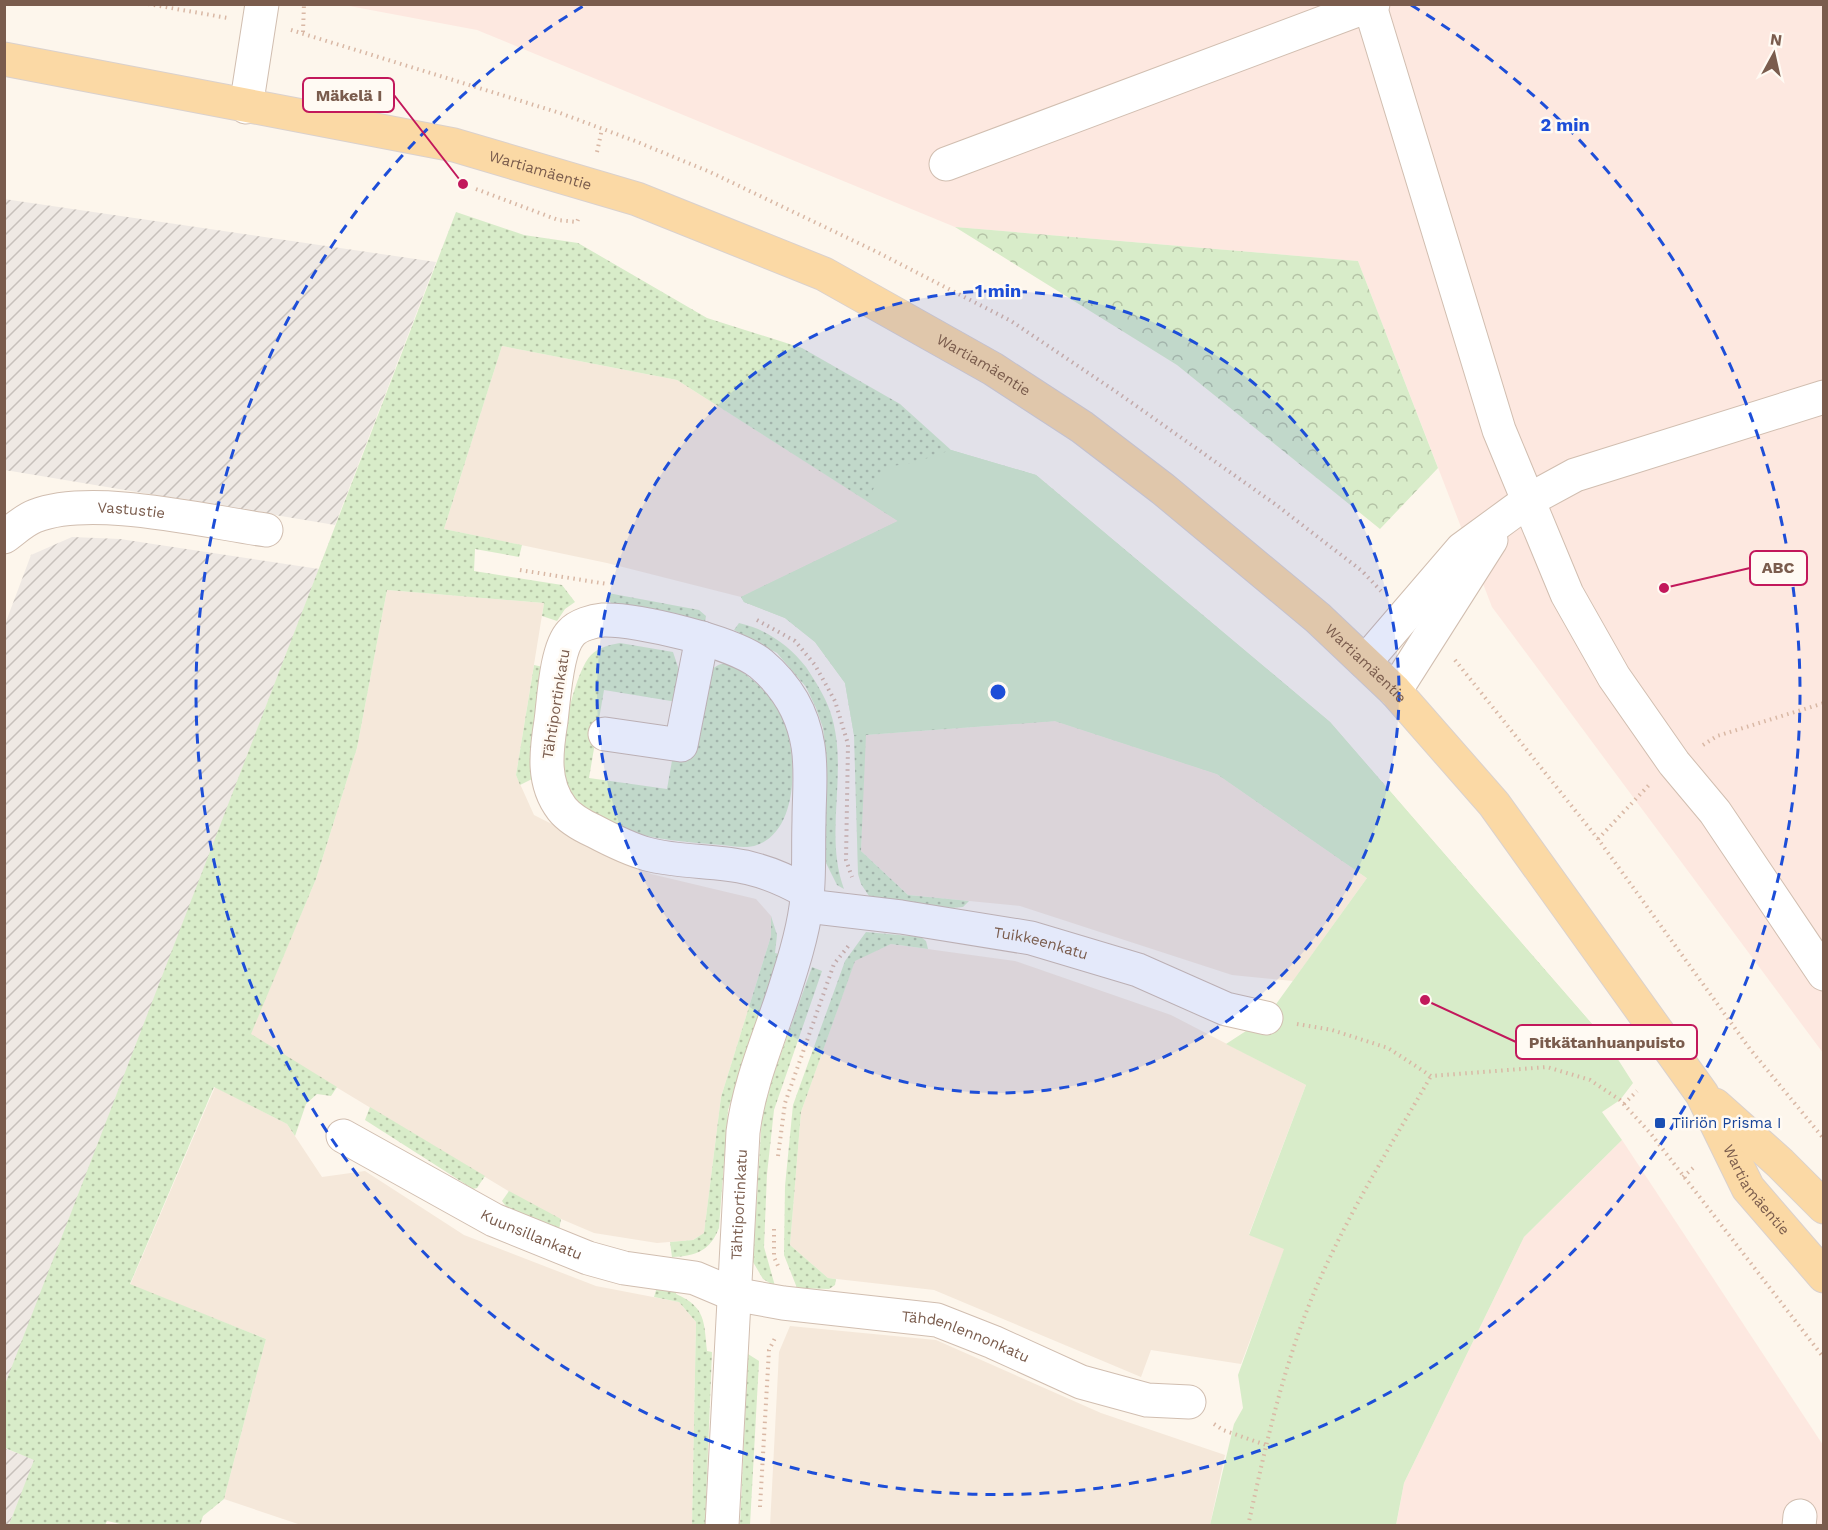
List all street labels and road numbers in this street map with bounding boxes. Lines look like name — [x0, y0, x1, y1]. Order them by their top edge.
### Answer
street label: Wartiamäentie — [487, 147, 594, 194]
street label: Wartiamäentie — [933, 330, 1034, 400]
street label: Vastustie — [97, 499, 166, 522]
street label: Wartiamäentie — [1321, 620, 1410, 707]
street label: Tähtiportinkatu — [538, 648, 574, 760]
street label: Tuikkeenkatu — [992, 923, 1090, 964]
street label: Wartiamäentie — [1719, 1142, 1793, 1239]
street label: Tähtiportinkatu — [727, 1148, 751, 1261]
street label: Kuunsillankatu — [477, 1205, 585, 1264]
street label: Tähdenlennonkatu — [901, 1307, 1032, 1366]

